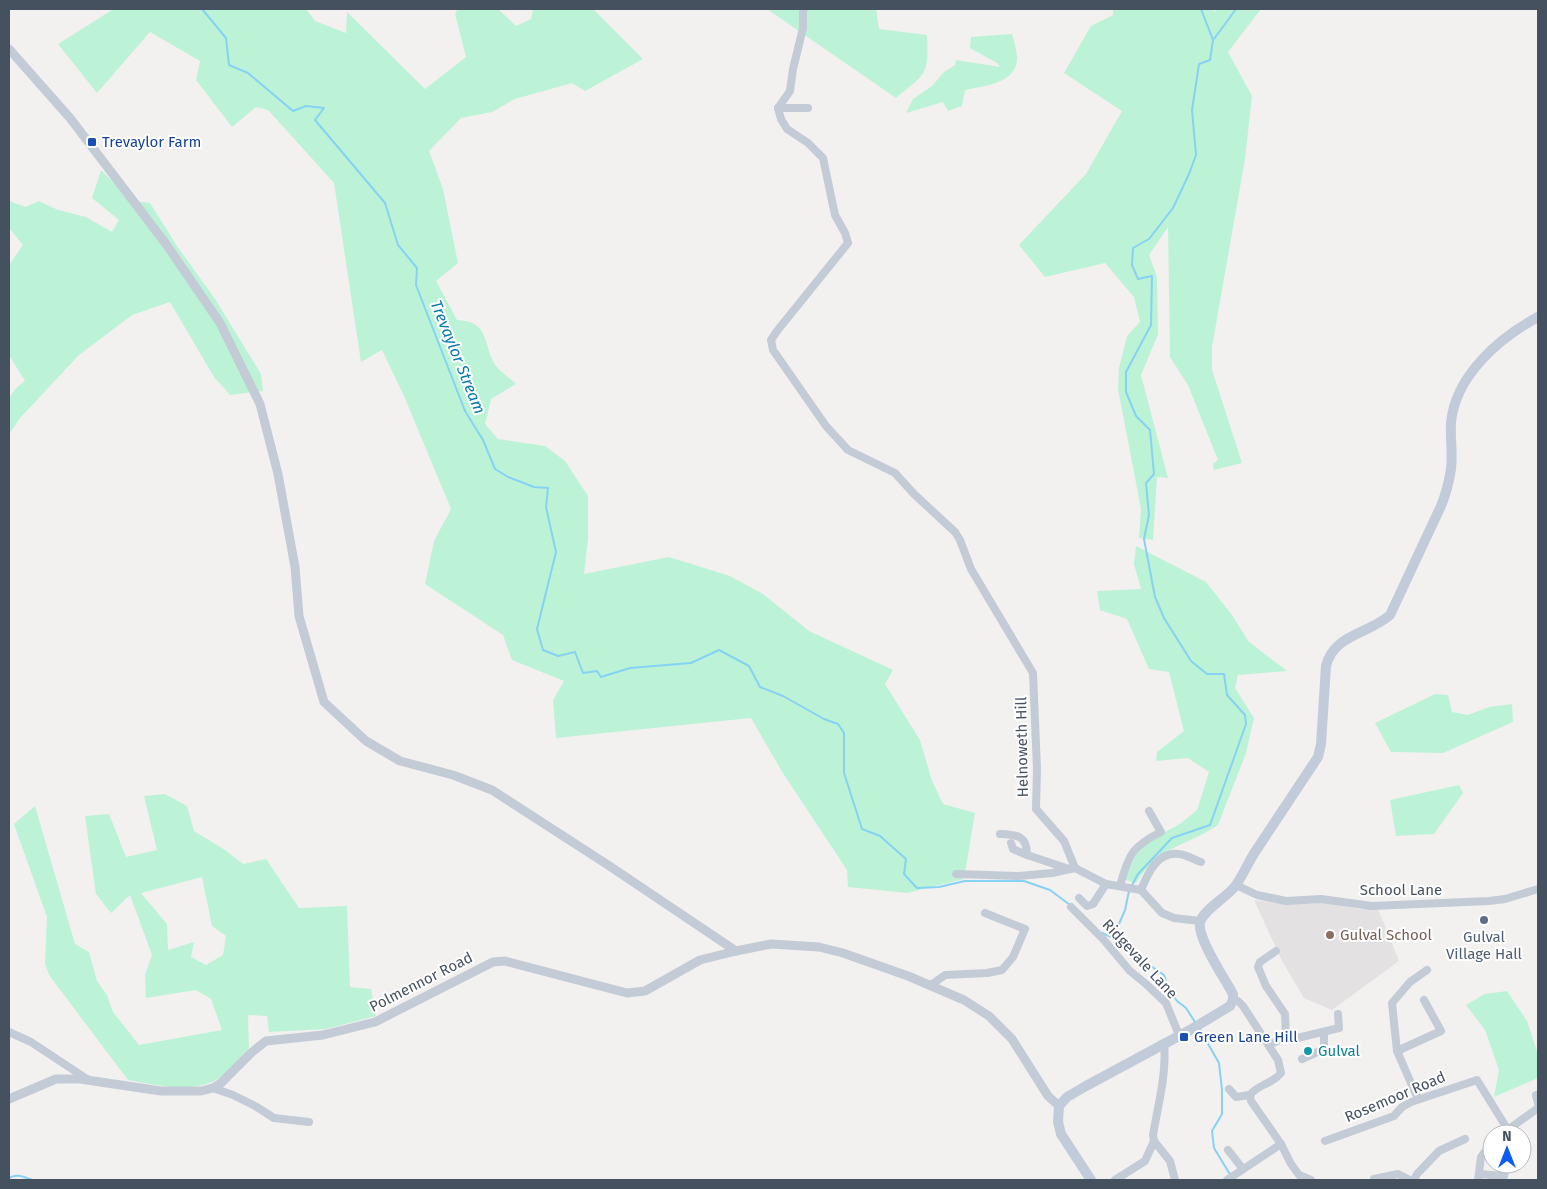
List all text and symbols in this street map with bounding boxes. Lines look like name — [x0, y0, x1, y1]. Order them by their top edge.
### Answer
place label: Trevaylor Farm — [102, 133, 201, 151]
marker: Trevaylor Farm — [86, 136, 98, 148]
water label: Trevaylor Stream — [427, 297, 489, 417]
street label: Helnoweth Hill — [1012, 696, 1032, 797]
street label: School Lane — [1360, 881, 1442, 899]
marker: Gulval Village Hall — [1478, 914, 1490, 926]
street label: Ridgevale Lane — [1099, 916, 1181, 1002]
place label: Gulval School — [1340, 926, 1433, 944]
place label: Gulval Village Hall — [1446, 928, 1523, 963]
marker: Gulval School — [1324, 929, 1336, 941]
street label: Polmennor Road — [367, 948, 475, 1016]
place label: Green Lane Hill — [1194, 1028, 1298, 1046]
marker: Green Lane Hill — [1178, 1031, 1190, 1043]
place label: Gulval — [1318, 1042, 1361, 1060]
marker: Gulval — [1302, 1045, 1314, 1057]
street label: Rosemoor Road — [1342, 1068, 1448, 1126]
north arrow — [1482, 1124, 1532, 1174]
text: N — [1502, 1128, 1512, 1145]

